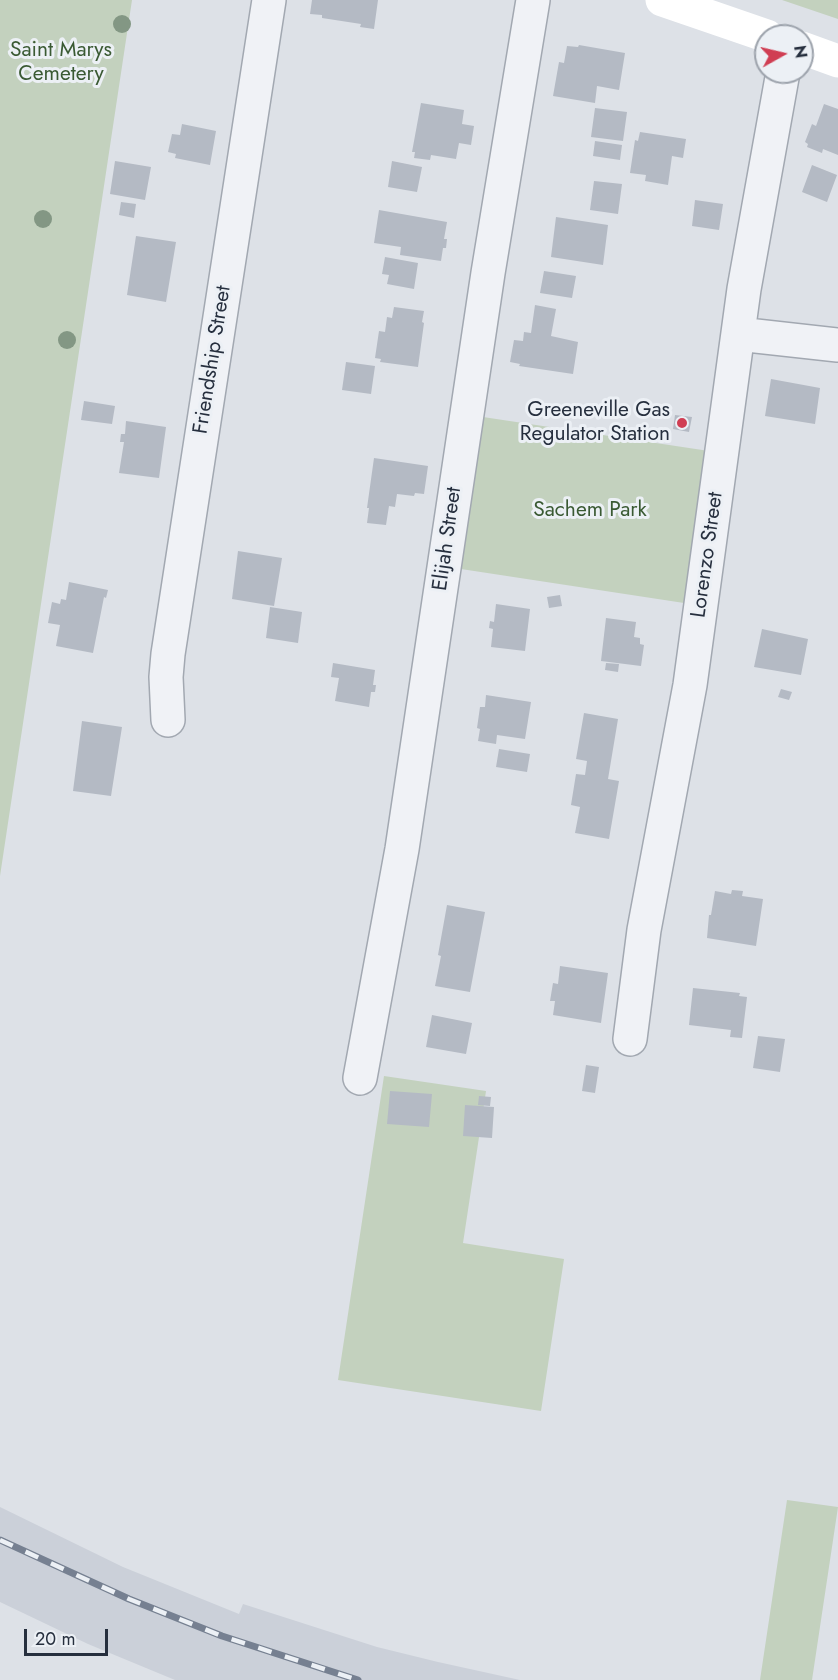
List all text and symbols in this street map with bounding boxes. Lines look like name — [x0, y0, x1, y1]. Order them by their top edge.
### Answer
north arrow — [754, 24, 814, 84]
park label: Saint Marys Cemetery — [10, 38, 112, 88]
text: N — [788, 44, 813, 60]
street label: Friendship Street — [189, 284, 237, 436]
place label: Greeneville Gas Regulator Station — [520, 398, 670, 448]
marker: Greeneville Gas Regulator Station — [675, 416, 689, 430]
street label: Elijah Street — [428, 485, 468, 593]
street label: Lorenzo Street — [687, 490, 729, 620]
park label: Sachem Park — [533, 498, 647, 524]
scale bar — [27, 1617, 111, 1655]
text: 20 m — [35, 1626, 75, 1652]

